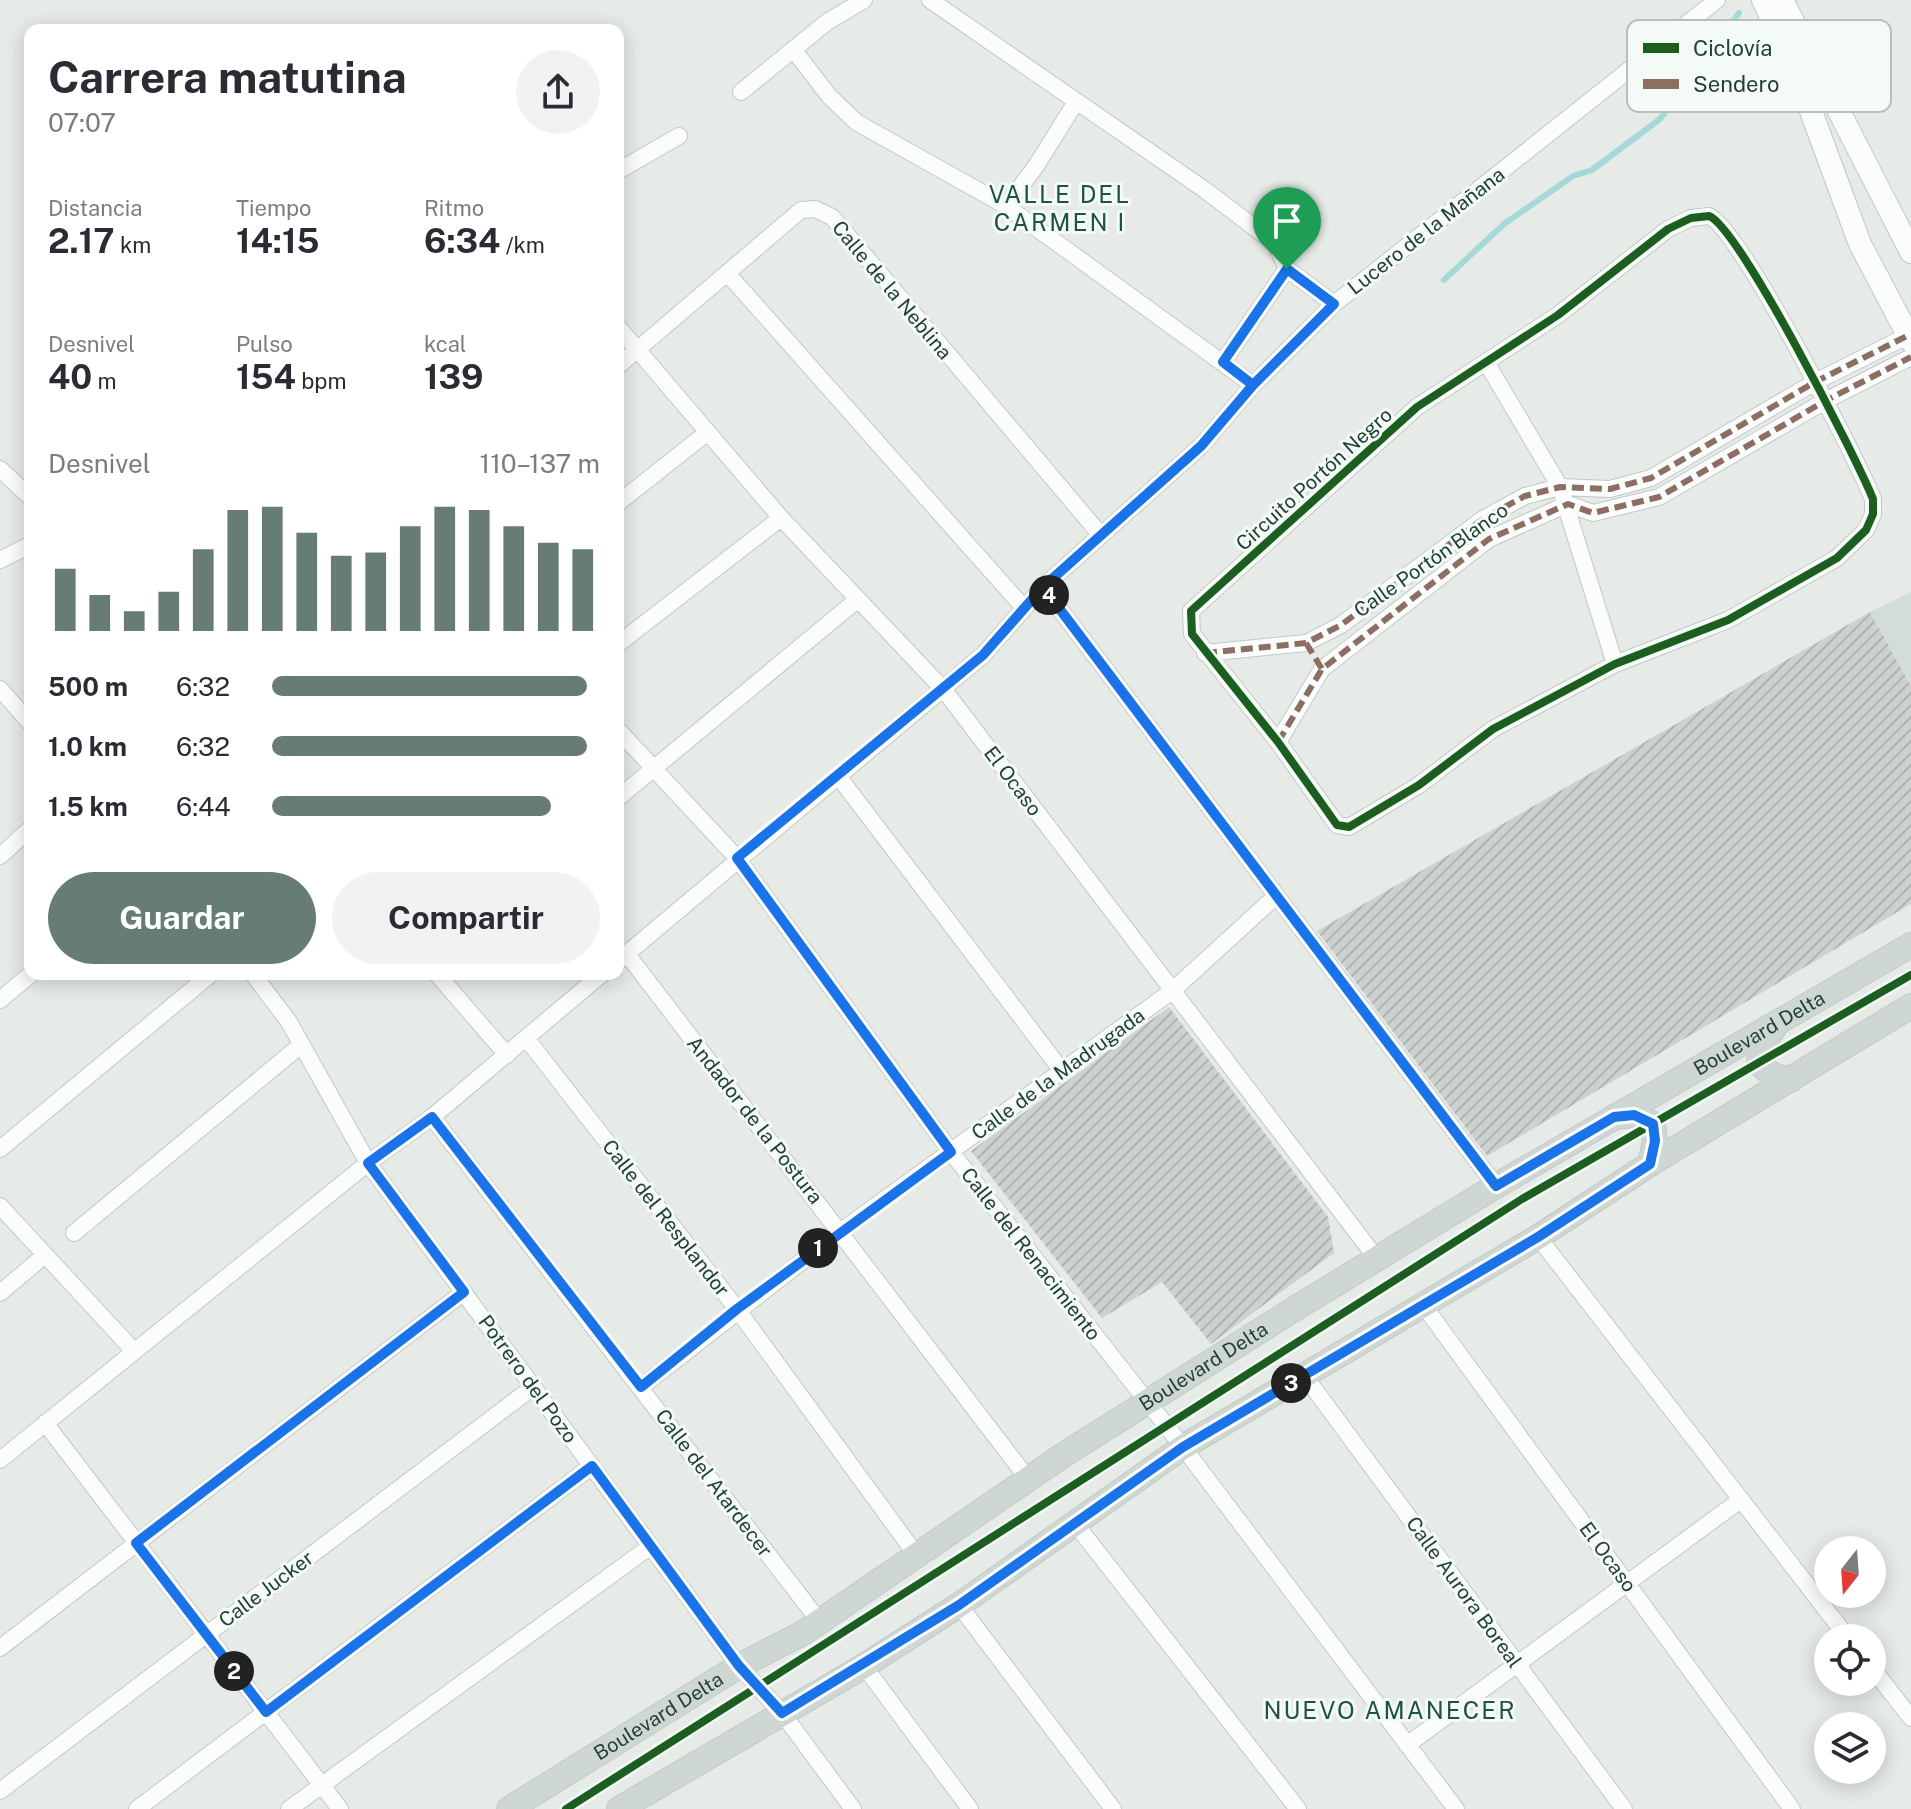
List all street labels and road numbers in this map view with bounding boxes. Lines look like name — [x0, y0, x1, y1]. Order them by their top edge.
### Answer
street label: Lucero de la Mañana — [1343, 162, 1509, 300]
street label: Calle de la Neblina — [827, 216, 957, 364]
street label: Circuito Portón Negro — [1231, 403, 1397, 555]
street label: Calle Portón Blanco — [1349, 498, 1513, 622]
street label: El Ocaso — [979, 742, 1047, 820]
street label: Boulevard Delta — [1689, 986, 1829, 1081]
street label: Calle de la Madrugada — [967, 1003, 1149, 1145]
street label: Andador de la Postura — [682, 1031, 828, 1209]
street label: Calle del Resplandor — [597, 1135, 735, 1301]
street label: Calle del Renacimiento — [956, 1163, 1106, 1345]
street label: Potrero del Pozo — [474, 1310, 582, 1448]
street label: Boulevard Delta — [1135, 1317, 1272, 1416]
street label: Calle del Atardecer — [651, 1404, 777, 1562]
street label: Calle Aurora Boreal — [1401, 1512, 1527, 1672]
street label: El Ocaso — [1575, 1517, 1641, 1597]
street label: Calle Jucker — [214, 1546, 318, 1632]
street label: Boulevard Delta — [589, 1667, 728, 1765]

